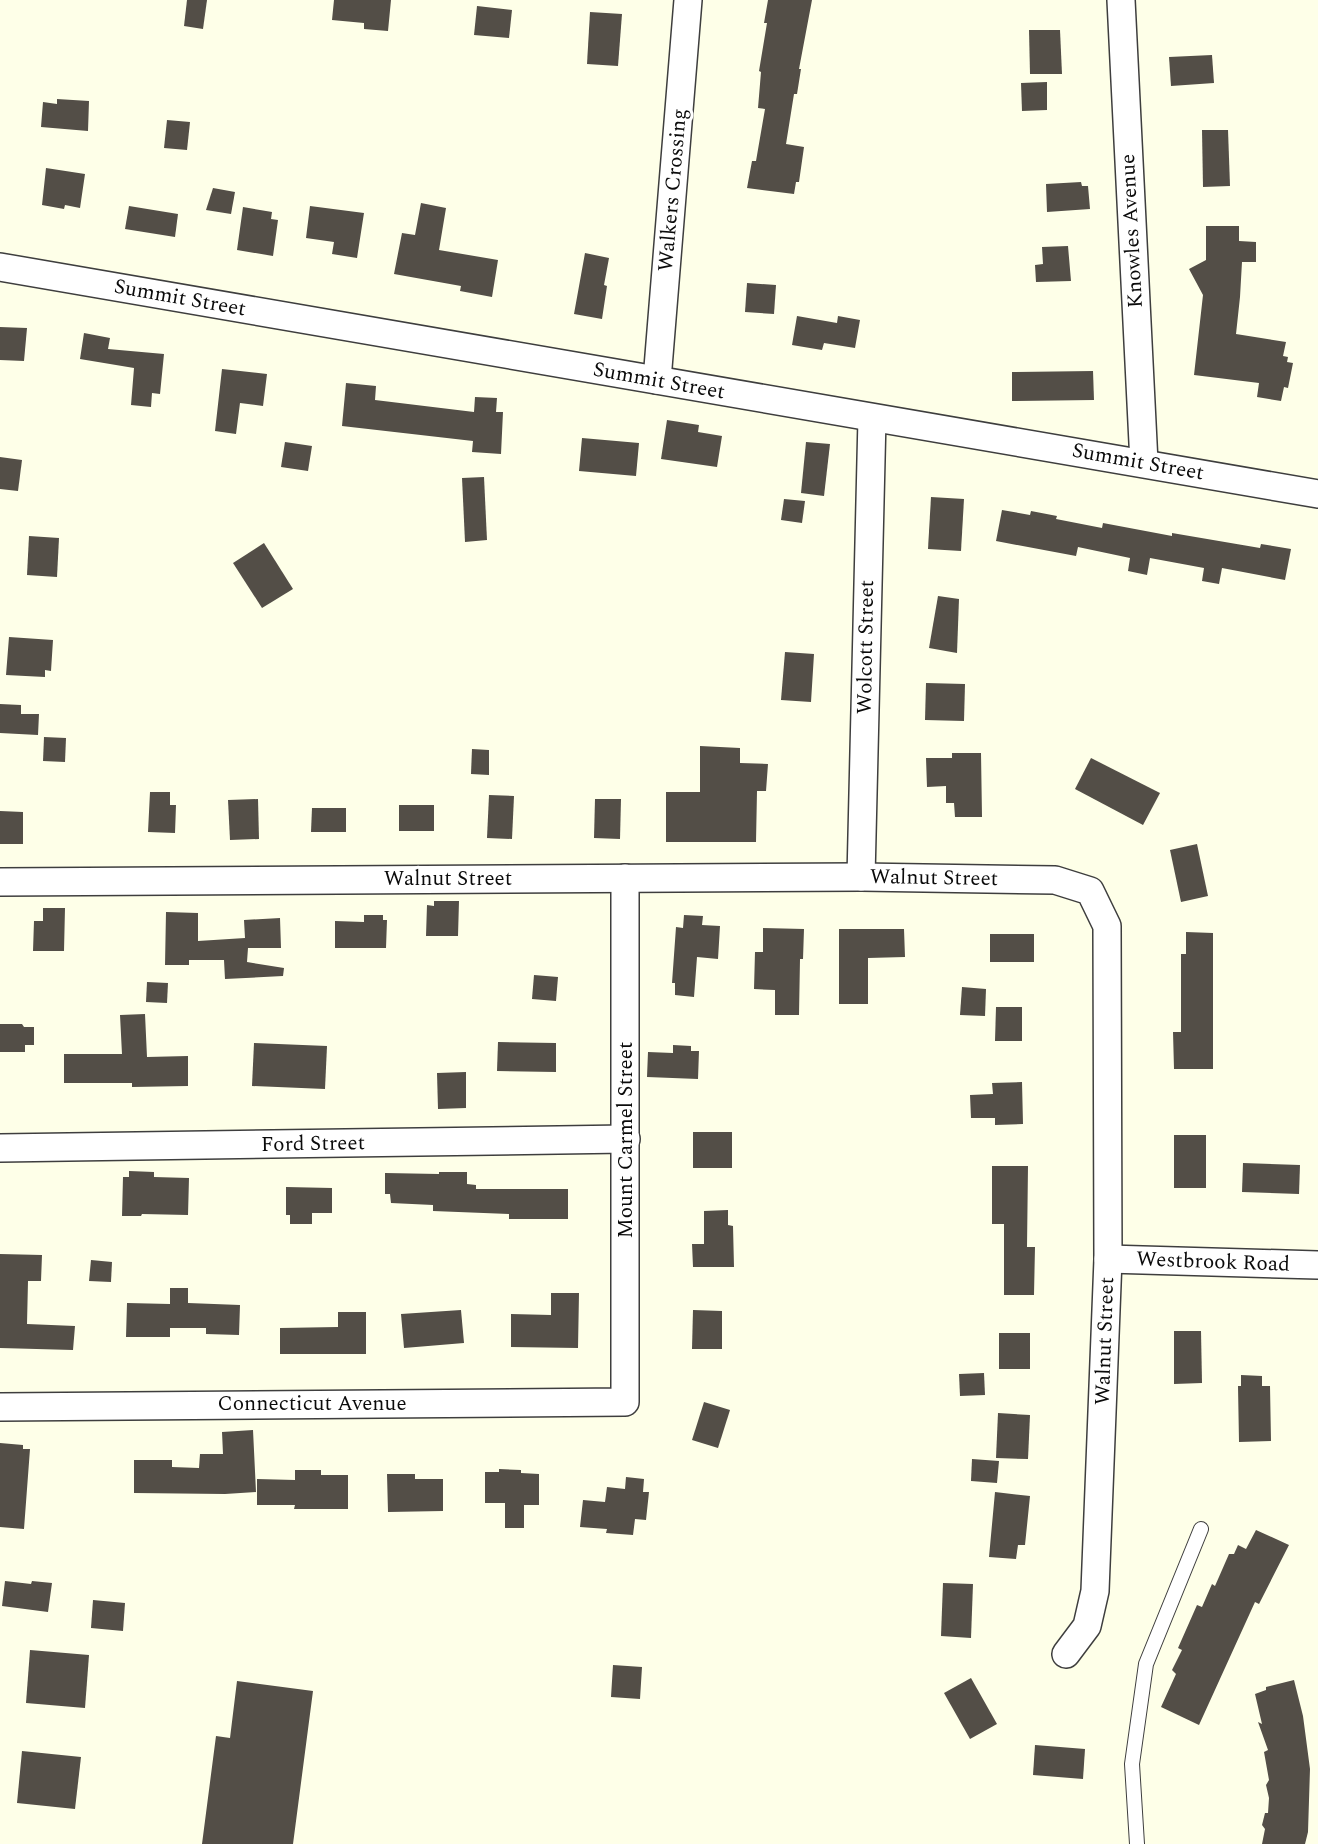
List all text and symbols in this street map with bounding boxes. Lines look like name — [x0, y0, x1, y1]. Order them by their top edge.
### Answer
street label: Walkers Crossing — [650, 107, 696, 273]
street label: Knowles Avenue — [1112, 153, 1152, 309]
street label: Summit Street — [112, 271, 248, 325]
street label: Summit Street — [591, 354, 727, 408]
street label: Summit Street — [1070, 435, 1206, 489]
street label: Wolcott Street — [849, 580, 883, 714]
street label: Walnut Street — [870, 861, 998, 895]
street label: Walnut Street — [384, 863, 512, 895]
street label: Mount Carmel Street — [610, 1042, 642, 1238]
street label: Ford Street — [261, 1127, 365, 1161]
street label: Westbrook Road — [1136, 1243, 1290, 1281]
street label: Walnut Street — [1087, 1276, 1123, 1406]
street label: Connecticut Avenue — [217, 1388, 407, 1420]

